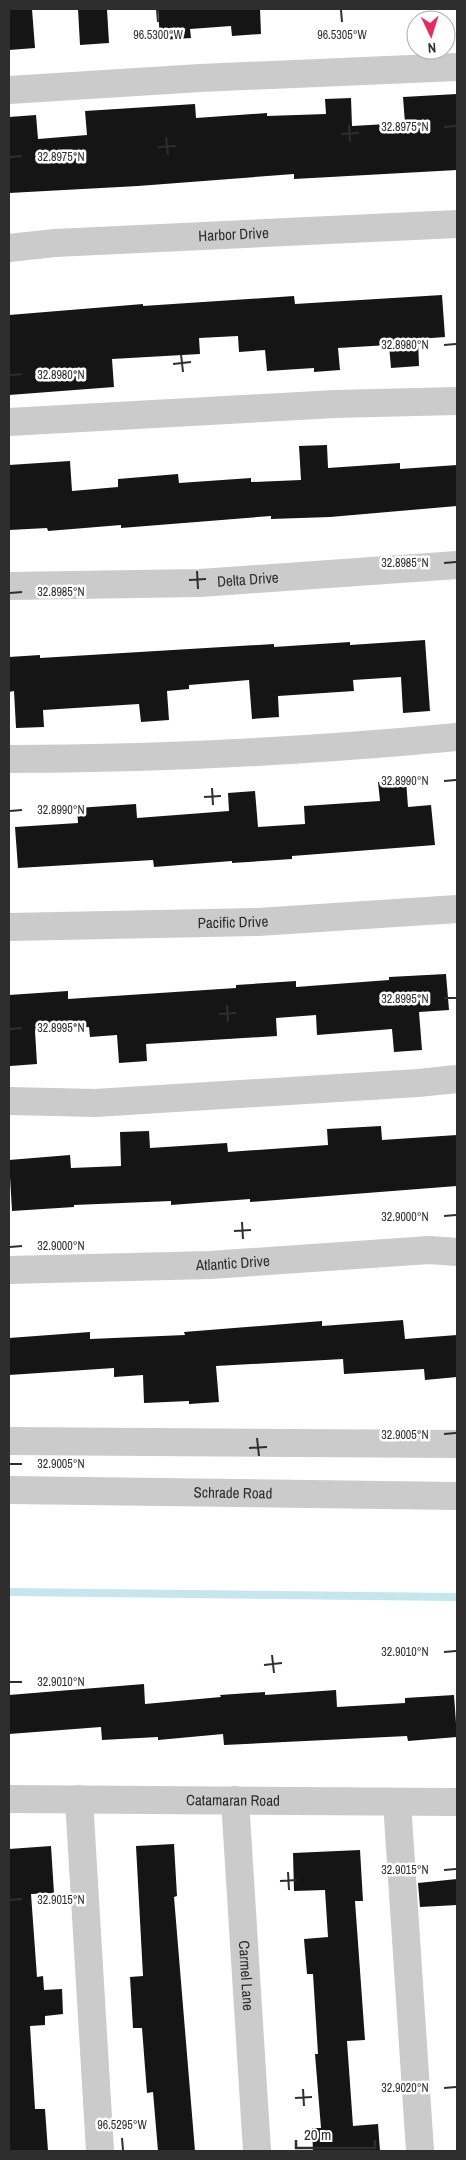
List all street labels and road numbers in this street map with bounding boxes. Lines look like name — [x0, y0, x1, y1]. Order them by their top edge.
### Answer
street label: Harbor Drive — [198, 222, 269, 246]
street label: Delta Drive — [216, 567, 279, 592]
street label: Pacific Drive — [197, 910, 269, 933]
street label: Atlantic Drive — [195, 1250, 271, 1275]
street label: Schrade Road — [193, 1481, 272, 1504]
street label: Catamaran Road — [186, 1789, 280, 1811]
street label: Carmel Lane — [234, 1940, 259, 2012]

